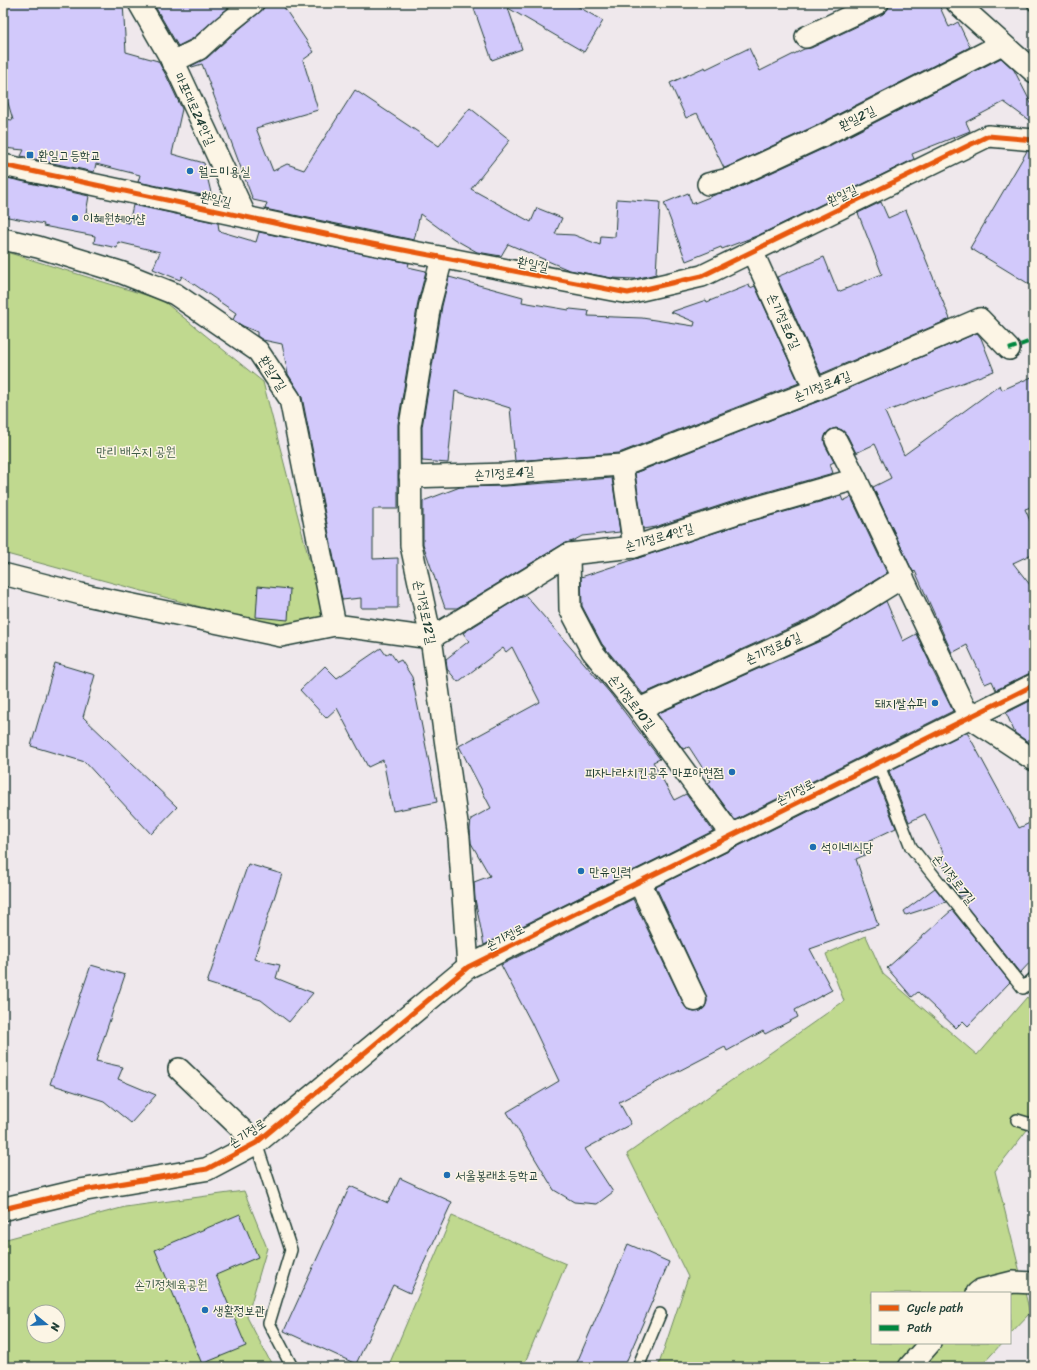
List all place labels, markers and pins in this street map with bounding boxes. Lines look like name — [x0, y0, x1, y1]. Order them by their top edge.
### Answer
place label: 환일고등학교 — [38, 144, 101, 167]
marker: 환일고등학교 — [25, 150, 35, 160]
place label: 월드미용실 — [198, 160, 251, 183]
marker: 월드미용실 — [185, 166, 195, 176]
place label: 이혜원헤어샵 — [83, 207, 146, 230]
marker: 이혜원헤어샵 — [70, 213, 80, 223]
place label: 돼지쌀슈퍼 — [875, 692, 927, 715]
marker: 돼지쌀슈퍼 — [930, 698, 940, 708]
place label: 피자나라치킨공주 마포아현점 — [585, 761, 724, 784]
marker: 피자나라치킨공주 마포아현점 — [727, 767, 737, 777]
place label: 석이네식당 — [821, 836, 874, 859]
marker: 석이네식당 — [808, 842, 818, 852]
place label: 만유인력 — [589, 860, 631, 883]
marker: 만유인력 — [576, 866, 586, 876]
place label: 서울봉래초등학교 — [455, 1164, 539, 1187]
marker: 서울봉래초등학교 — [442, 1170, 452, 1180]
place label: 생활정보관 — [213, 1299, 265, 1322]
marker: 생활정보관 — [200, 1305, 210, 1315]

